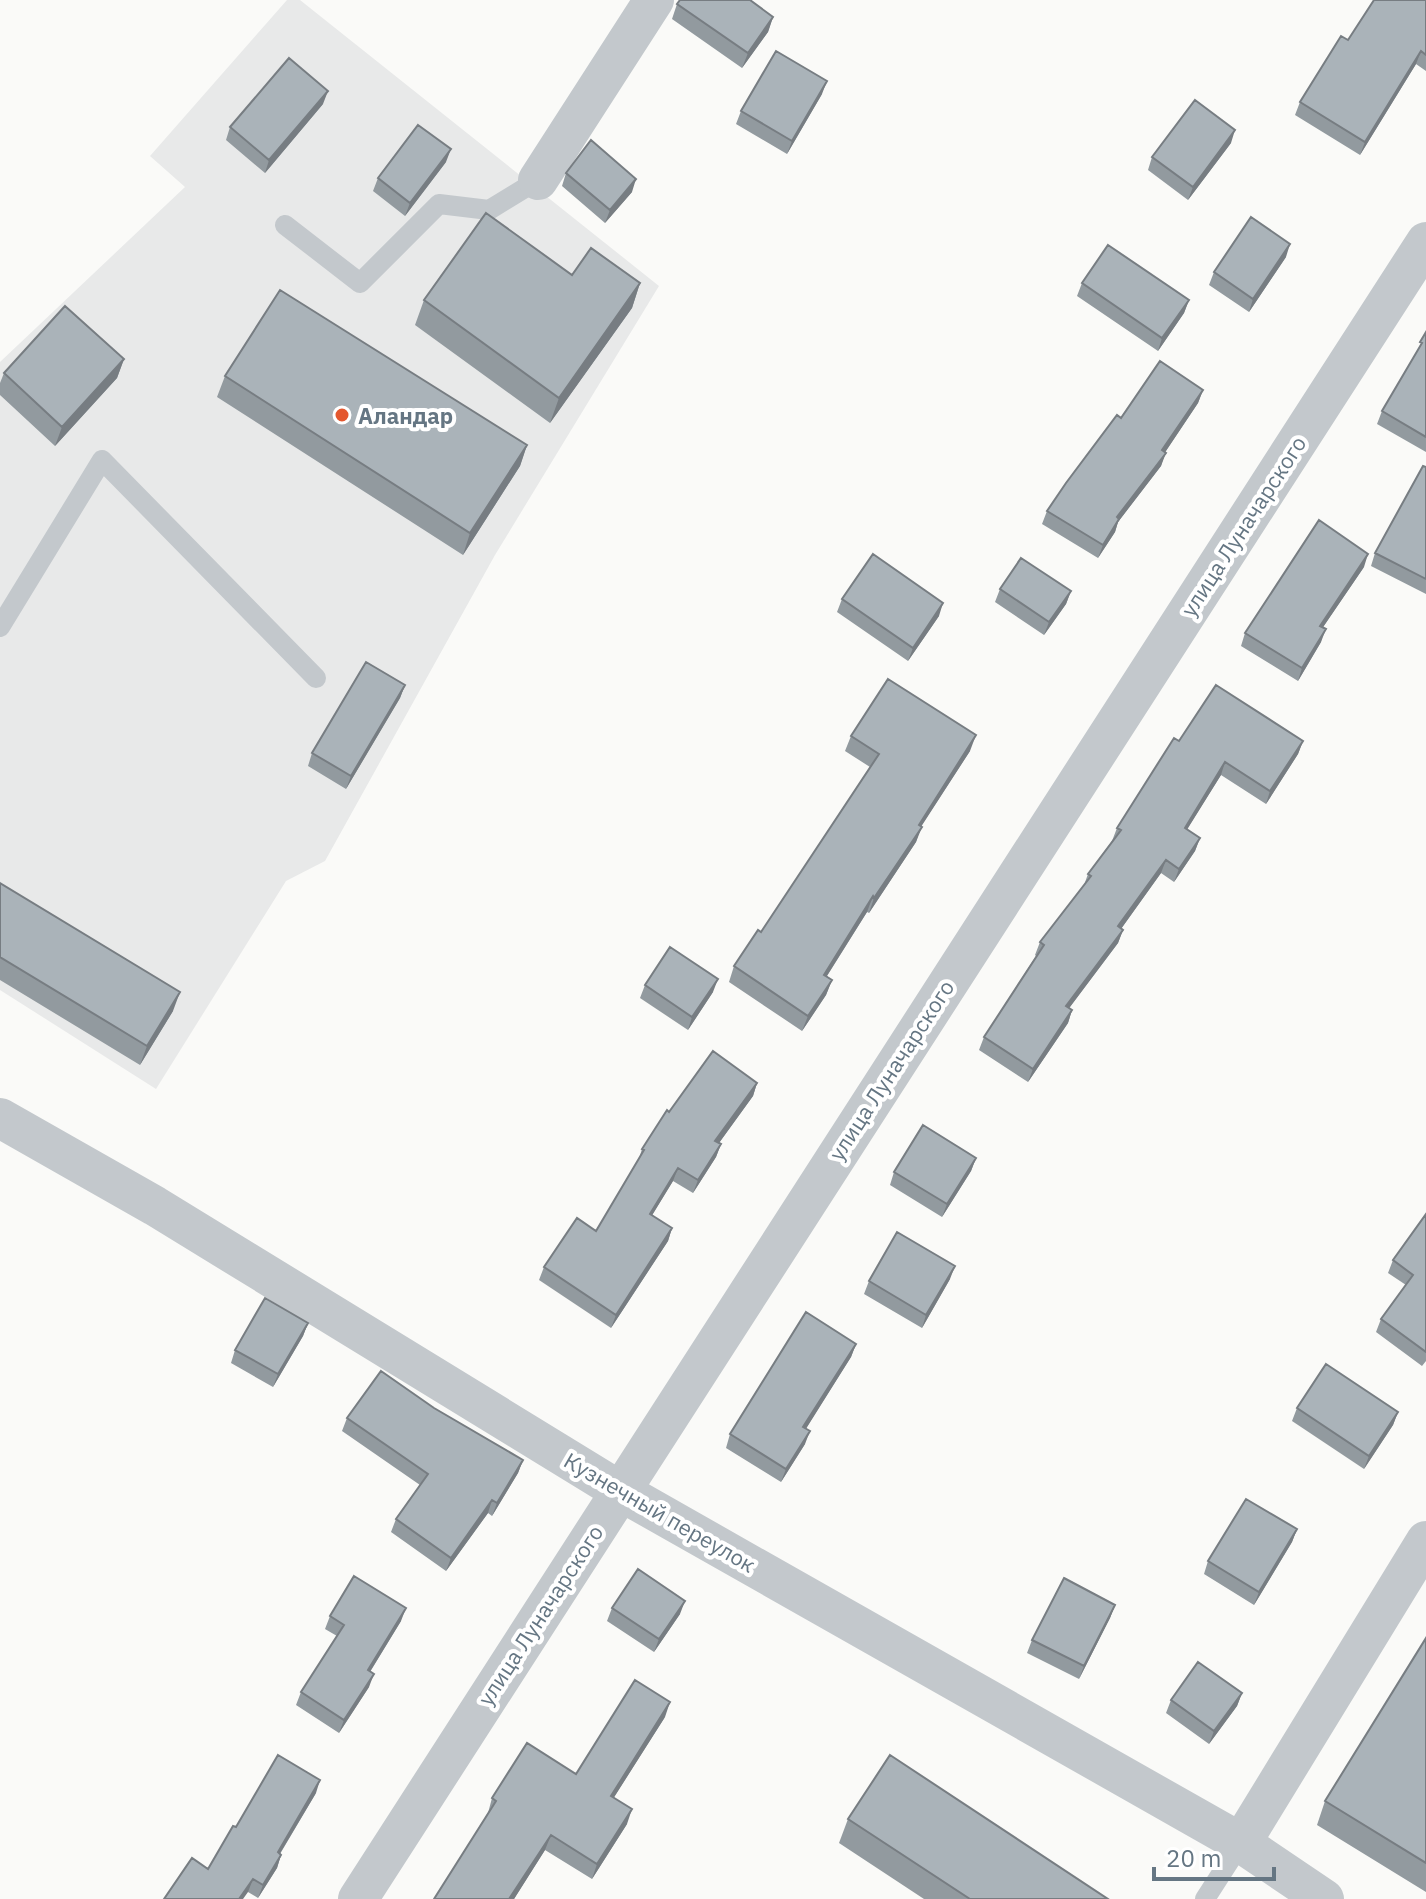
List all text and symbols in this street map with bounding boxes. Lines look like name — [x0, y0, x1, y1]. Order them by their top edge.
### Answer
place label: Аландар — [358, 401, 453, 430]
marker: Аландар — [333, 406, 351, 424]
street label: улица Луначарского — [1174, 430, 1312, 622]
street label: улица Луначарского — [822, 974, 960, 1166]
street label: Кузнечный переулок — [559, 1445, 761, 1579]
street label: улица Луначарского — [471, 1519, 609, 1711]
scale bar — [1154, 1831, 1274, 1881]
text: 20 m — [1166, 1842, 1221, 1874]

